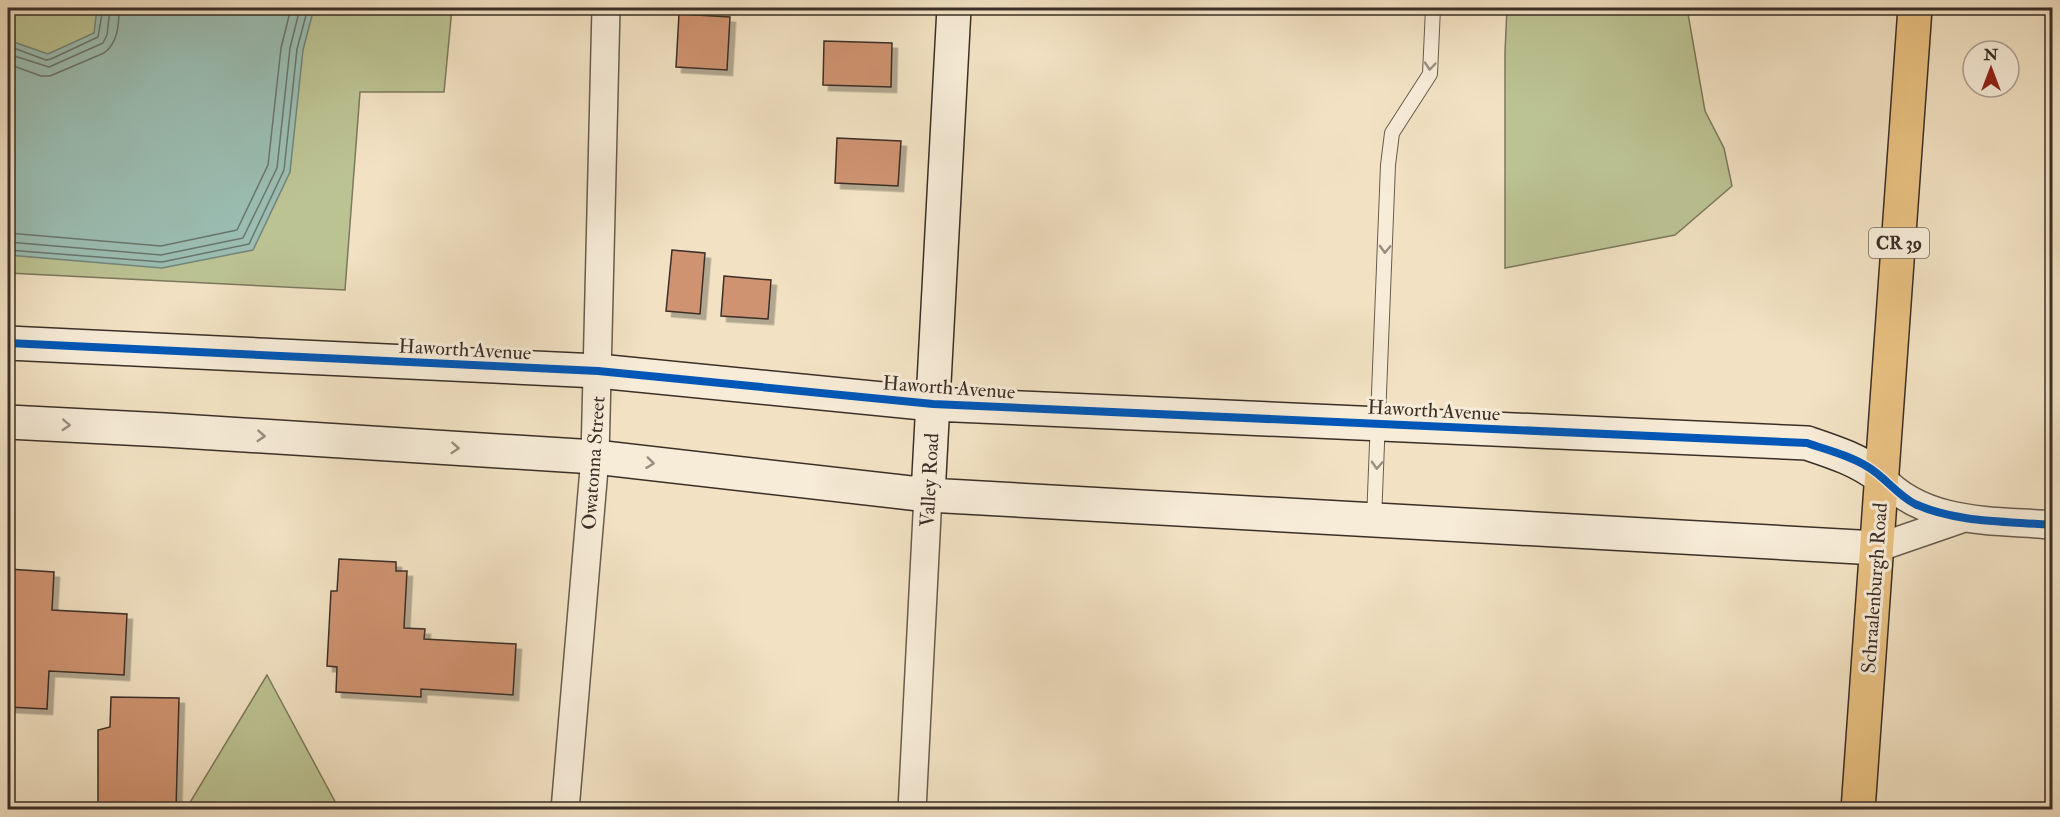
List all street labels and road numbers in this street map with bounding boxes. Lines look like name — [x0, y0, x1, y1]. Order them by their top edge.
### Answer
road number: CR 39 — [1869, 228, 1929, 258]
street label: Haworth Avenue — [398, 334, 532, 365]
street label: Haworth Avenue — [882, 370, 1016, 405]
street label: Owatonna Street — [576, 395, 611, 531]
street label: Haworth Avenue — [1367, 395, 1501, 426]
street label: Valley Road — [915, 432, 944, 528]
street label: Schraalenburgh Road — [1856, 502, 1893, 674]

